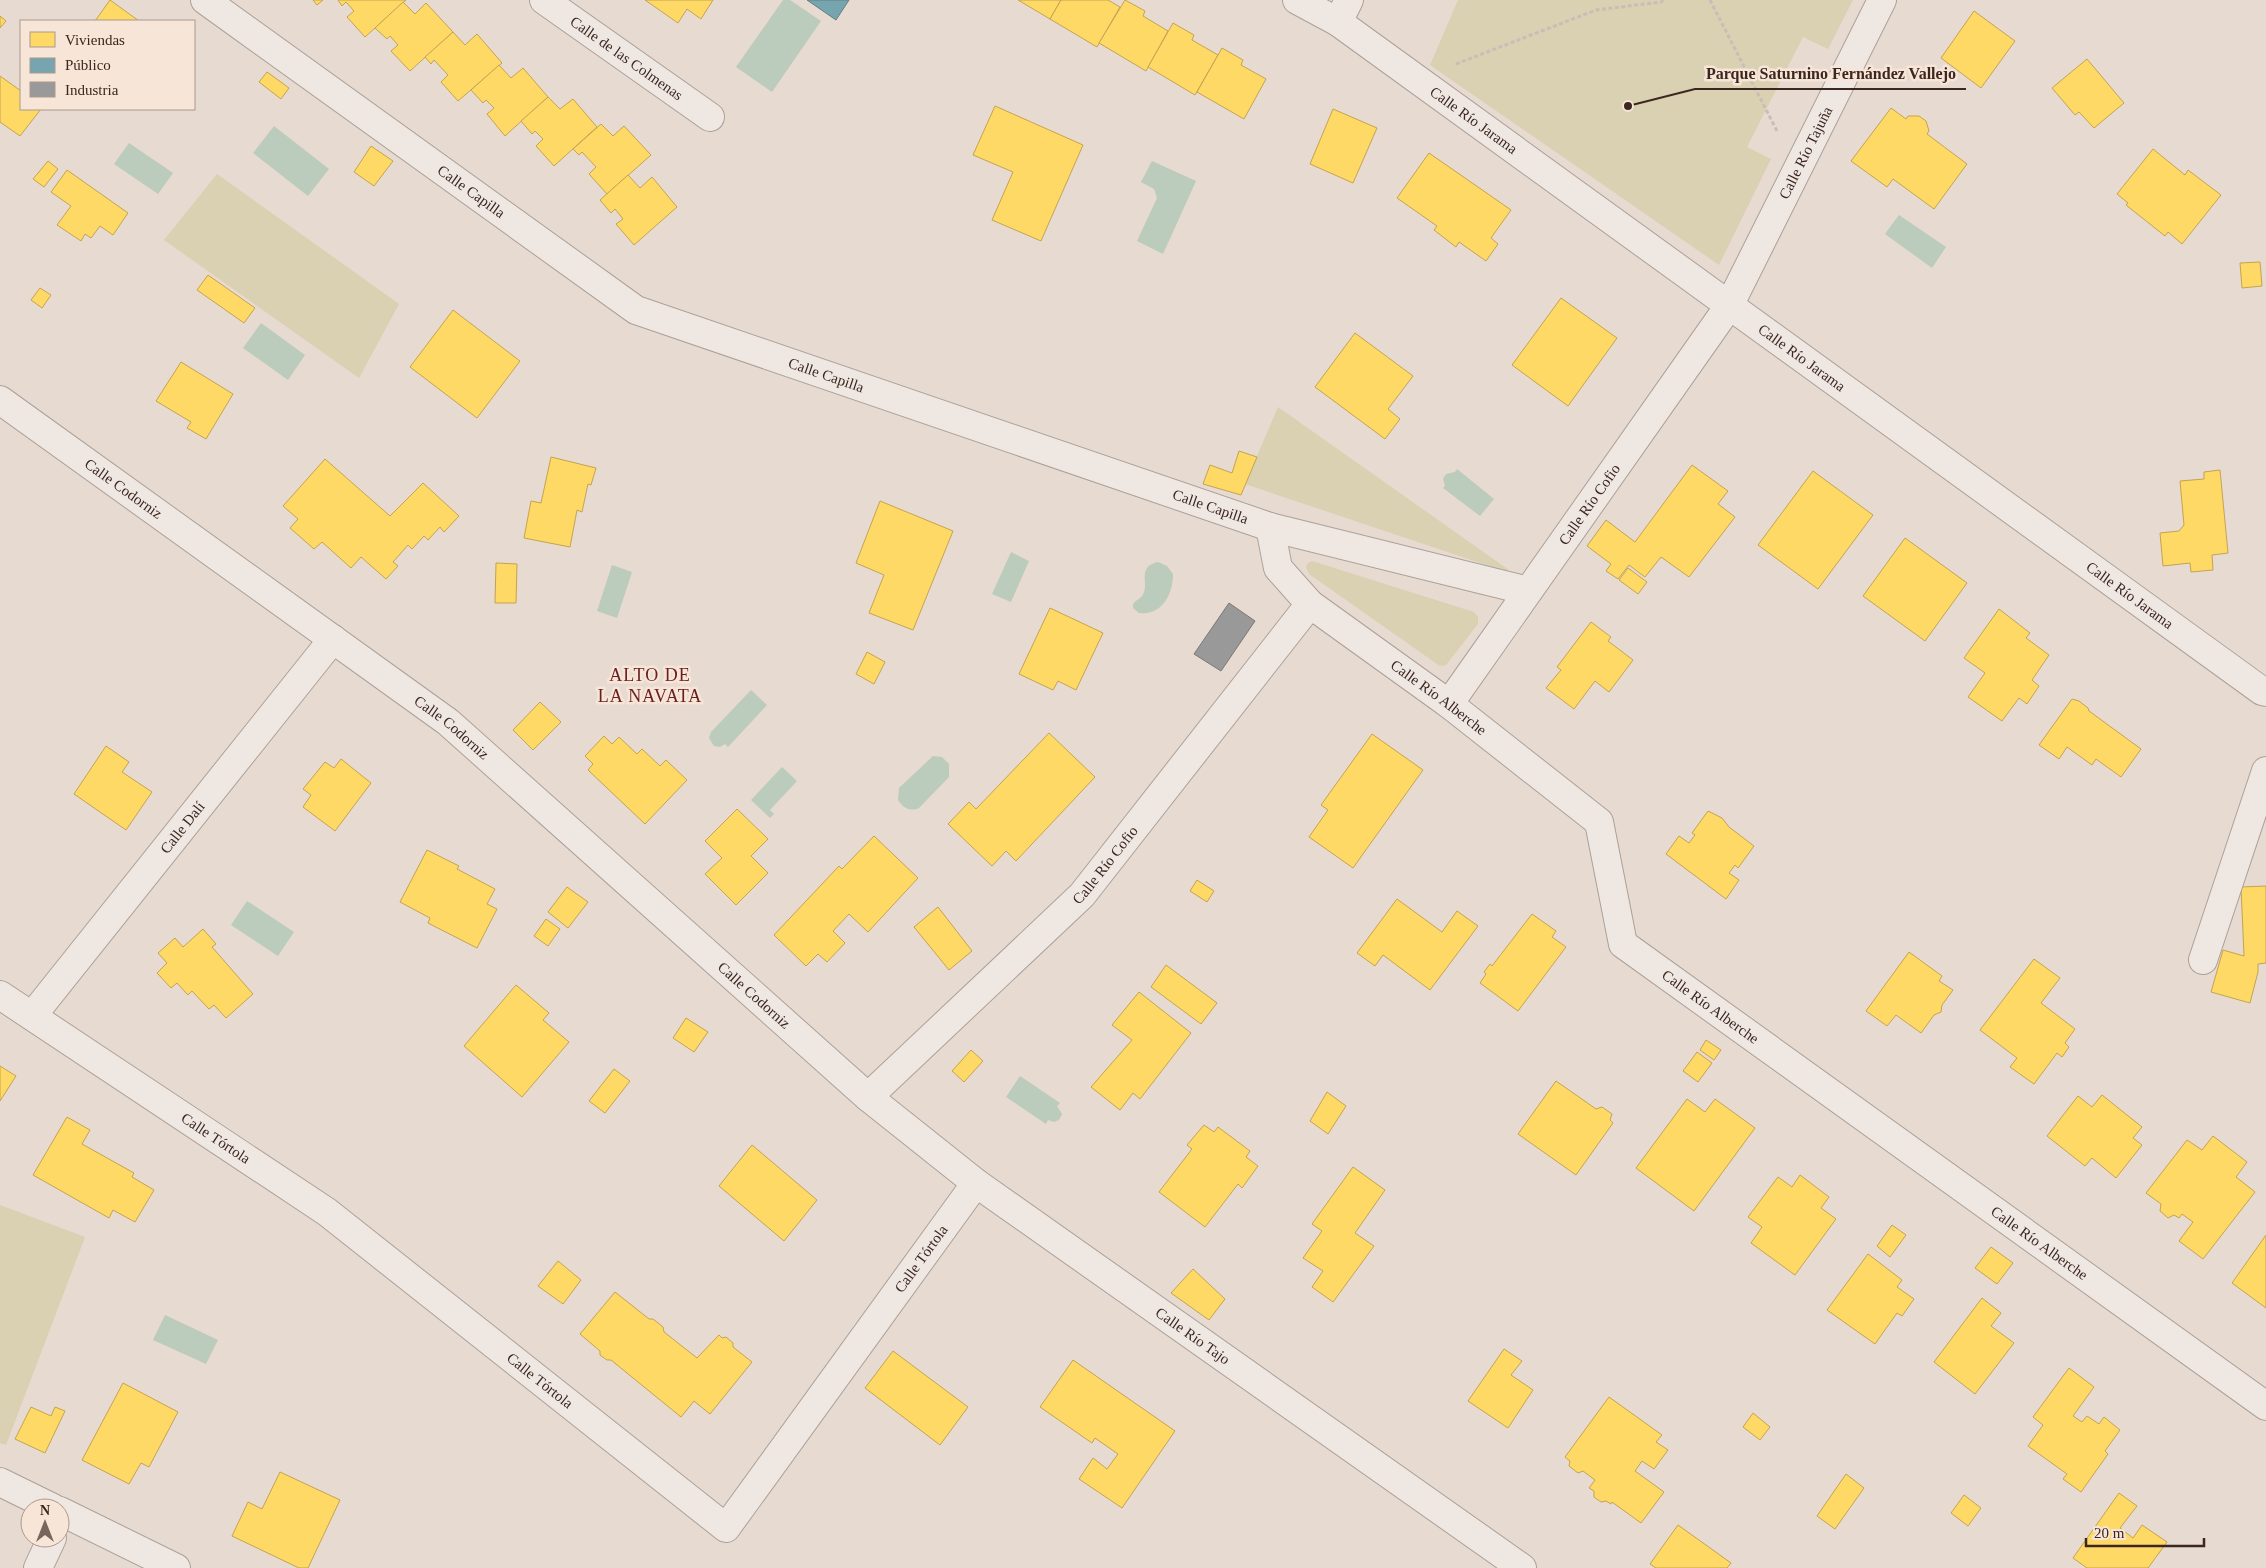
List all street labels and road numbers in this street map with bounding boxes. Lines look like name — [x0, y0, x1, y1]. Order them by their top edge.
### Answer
street label: Calle de las Colmenas — [567, 13, 686, 103]
street label: Calle Río Jarama — [1427, 83, 1520, 157]
street label: Calle Río Tajuña — [1776, 104, 1836, 202]
street label: Calle Capilla — [435, 162, 508, 221]
street label: Calle Río Jarama — [1755, 321, 1849, 395]
street label: Calle Capilla — [786, 355, 866, 396]
street label: Calle Codorniz — [82, 456, 165, 522]
street label: Calle Río Cofio — [1555, 461, 1623, 548]
street label: Calle Capilla — [1171, 486, 1251, 527]
street label: Calle Río Jarama — [2083, 558, 2177, 632]
street label: Calle Río Alberche — [1388, 657, 1490, 739]
street label: Calle Codorniz — [411, 693, 492, 763]
street label: Calle Dalí — [157, 799, 208, 857]
street label: Calle Río Cofio — [1069, 823, 1141, 908]
street label: Calle Codorniz — [715, 959, 794, 1032]
street label: Calle Río Alberche — [1659, 967, 1762, 1047]
street label: Calle Tórtola — [178, 1110, 254, 1167]
street label: Calle Río Alberche — [1988, 1203, 2091, 1283]
street label: Calle Tórtola — [891, 1222, 951, 1296]
street label: Calle Río Tajo — [1153, 1304, 1233, 1367]
street label: Calle Tórtola — [504, 1350, 576, 1412]

